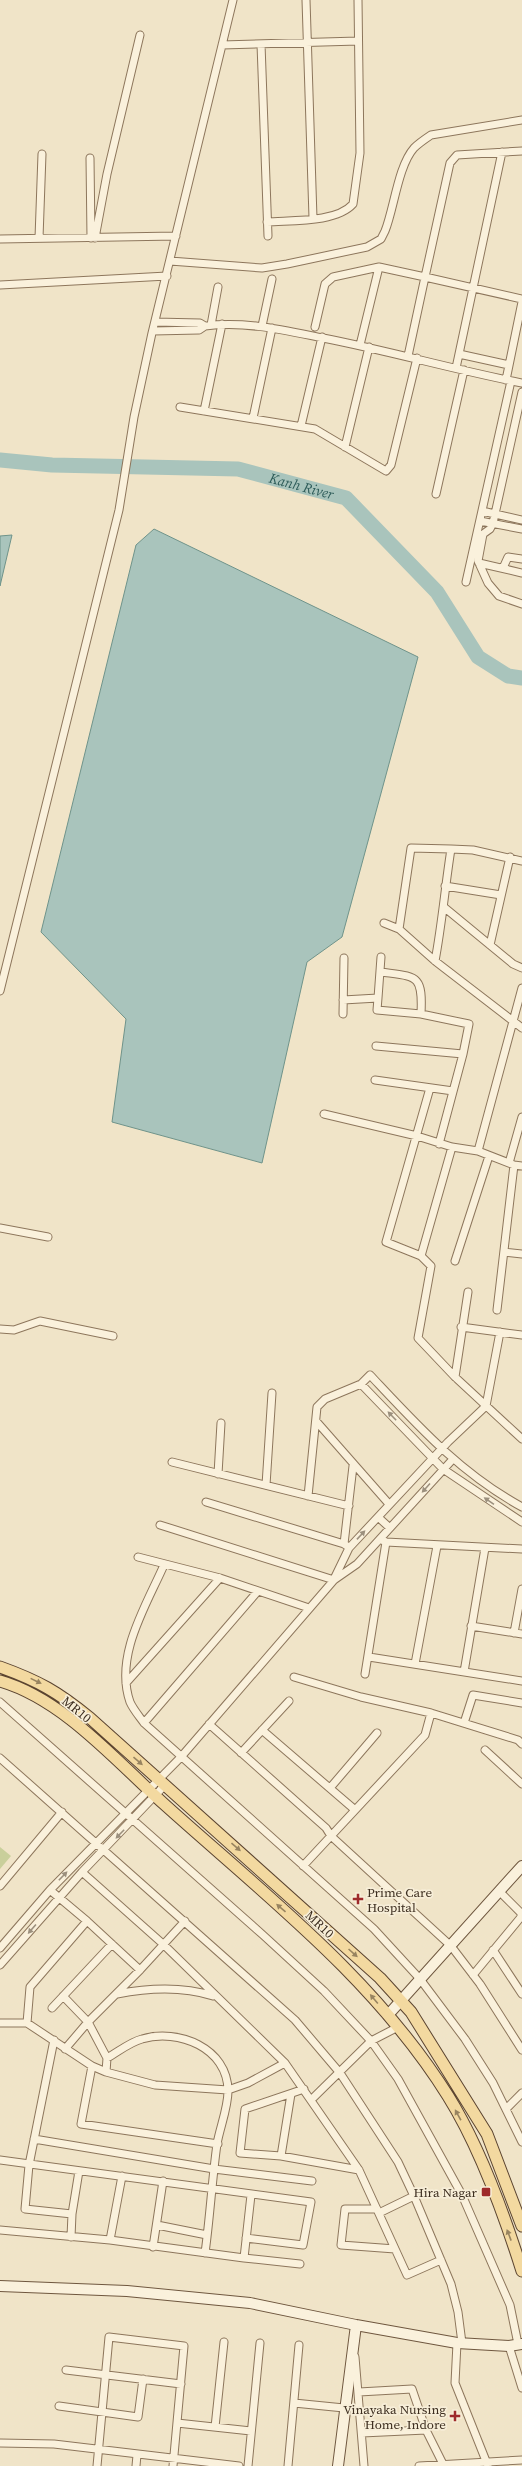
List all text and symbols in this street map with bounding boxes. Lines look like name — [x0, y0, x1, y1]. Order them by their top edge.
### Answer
water label: Kanh River — [266, 468, 336, 504]
one-way arrow — [387, 1411, 396, 1421]
one-way arrow — [422, 1483, 431, 1492]
one-way arrow — [484, 1497, 494, 1505]
one-way arrow — [357, 1530, 366, 1540]
one-way arrow — [31, 1678, 42, 1684]
street label: MR10 — [58, 1692, 95, 1726]
one-way arrow — [133, 1756, 144, 1765]
one-way arrow — [115, 1829, 125, 1839]
one-way arrow — [231, 1842, 241, 1852]
one-way arrow — [58, 1872, 67, 1881]
place label: Prime Care Hospital — [367, 1884, 432, 1916]
marker: Prime Care Hospital — [352, 1893, 364, 1905]
one-way arrow — [277, 1904, 286, 1913]
street label: MR10 — [302, 1907, 338, 1942]
one-way arrow — [27, 1924, 36, 1935]
one-way arrow — [348, 1948, 358, 1958]
one-way arrow — [370, 1993, 379, 2004]
one-way arrow — [455, 2109, 462, 2121]
place label: Hira Nagar — [413, 2184, 478, 2201]
marker: Hira Nagar — [480, 2186, 492, 2198]
one-way arrow — [505, 2228, 511, 2240]
place label: Vinayaka Nursing Home, Indore — [343, 2401, 446, 2433]
marker: Vinayaka Nursing Home, Indore — [449, 2410, 461, 2422]

